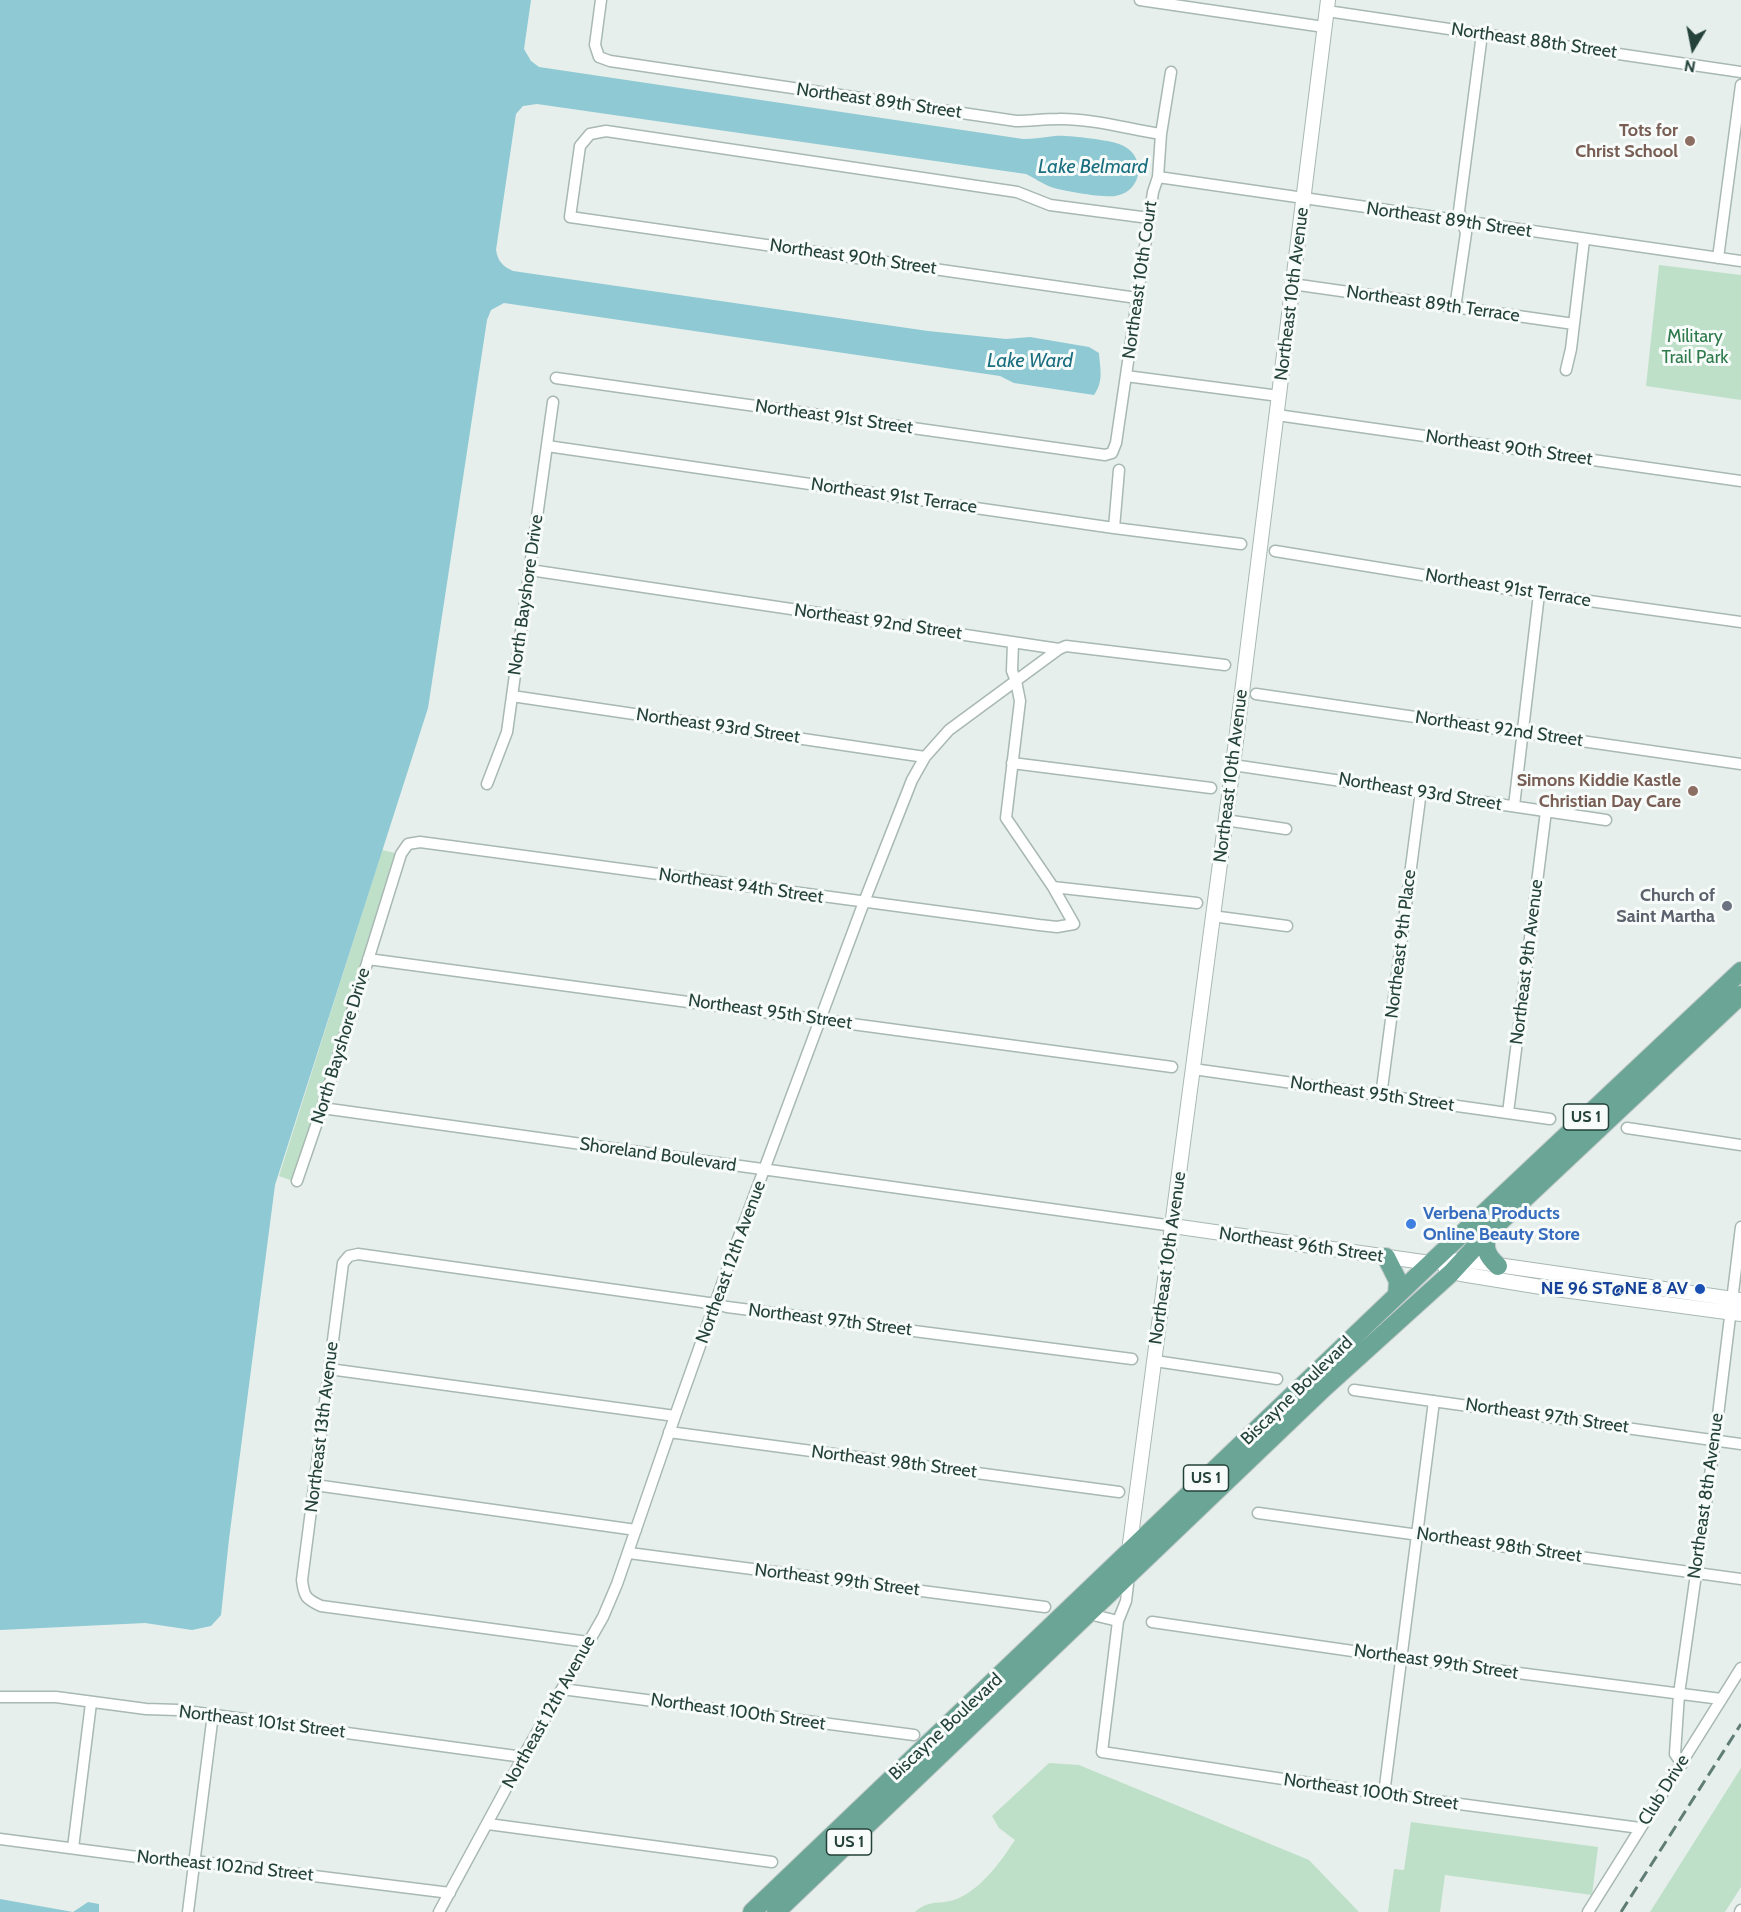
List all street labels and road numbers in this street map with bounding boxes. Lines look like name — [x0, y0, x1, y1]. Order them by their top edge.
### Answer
street label: Northeast 88th Street — [1450, 19, 1618, 63]
street label: Northeast 89th Street — [795, 79, 963, 123]
street label: Northeast 89th Street — [1365, 198, 1533, 242]
street label: Northeast 10th Court — [1118, 200, 1162, 360]
street label: Northeast 10th Avenue — [1271, 206, 1313, 382]
street label: Northeast 90th Street — [768, 235, 938, 279]
street label: Northeast 89th Terrace — [1345, 281, 1521, 327]
street label: Northeast 91st Street — [754, 395, 914, 439]
street label: Northeast 90th Street — [1424, 426, 1594, 470]
street label: Northeast 91st Terrace — [810, 474, 978, 518]
street label: North Bayshore Drive — [504, 513, 548, 677]
street label: Northeast 91st Terrace — [1424, 564, 1592, 612]
street label: Northeast 92nd Street — [793, 600, 963, 644]
street label: Northeast 10th Avenue — [1210, 688, 1252, 864]
street label: Northeast 93rd Street — [635, 704, 801, 748]
street label: Northeast 92nd Street — [1414, 707, 1584, 751]
street label: Northeast 93rd Street — [1337, 768, 1503, 816]
street label: Northeast 94th Street — [657, 864, 825, 908]
street label: Northeast 9th Place — [1381, 868, 1421, 1020]
street label: Northeast 9th Avenue — [1506, 878, 1548, 1046]
street label: North Bayshore Drive — [307, 965, 375, 1127]
street label: Northeast 95th Street — [687, 990, 853, 1034]
street label: Northeast 95th Street — [1289, 1072, 1455, 1116]
road number: US 1 — [1564, 1104, 1608, 1130]
street label: Shoreland Boulevard — [578, 1133, 738, 1177]
street label: Northeast 10th Avenue — [1145, 1170, 1191, 1346]
street label: Northeast 12th Avenue — [692, 1178, 770, 1346]
street label: Northeast 96th Street — [1217, 1223, 1385, 1267]
street label: Northeast 97th Street — [747, 1299, 913, 1341]
street label: Biscayne Boulevard — [1237, 1332, 1357, 1450]
street label: Northeast 13th Avenue — [301, 1340, 343, 1514]
street label: Northeast 97th Street — [1464, 1394, 1630, 1438]
street label: Northeast 8th Avenue — [1684, 1412, 1728, 1580]
street label: Northeast 98th Street — [810, 1441, 978, 1483]
road number: US 1 — [1184, 1465, 1228, 1491]
street label: Northeast 98th Street — [1415, 1523, 1583, 1567]
street label: Northeast 99th Street — [753, 1559, 921, 1601]
street label: Northeast 12th Avenue — [498, 1632, 600, 1792]
street label: Northeast 99th Street — [1352, 1640, 1520, 1684]
street label: Biscayne Boulevard — [885, 1669, 1007, 1785]
street label: Northeast 100th Street — [649, 1689, 827, 1735]
street label: Northeast 101st Street — [178, 1701, 346, 1743]
street label: Club Drive — [1634, 1751, 1694, 1829]
street label: Northeast 100th Street — [1282, 1769, 1460, 1815]
road number: US 1 — [826, 1829, 872, 1855]
street label: Northeast 102nd Street — [136, 1846, 314, 1886]

